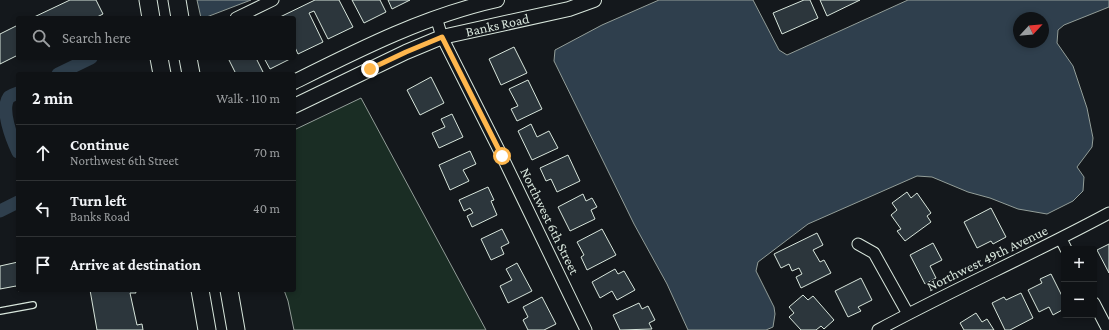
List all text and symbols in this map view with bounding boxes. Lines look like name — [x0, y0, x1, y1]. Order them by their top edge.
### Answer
street label: Banks Road — [464, 10, 531, 40]
north arrow — [1013, 12, 1049, 48]
search box — [16, 16, 296, 60]
icon: search — [30, 27, 52, 49]
text: Search here — [62, 30, 131, 46]
route end — [361, 60, 379, 78]
text: 2 min — [32, 89, 73, 108]
text: Walk · 110 m — [216, 91, 280, 106]
text: Continue — [70, 137, 129, 153]
icon: ahead — [32, 142, 54, 164]
text: 70 m — [254, 145, 280, 160]
route start — [493, 147, 511, 165]
text: Northwest 6th Street — [70, 153, 179, 168]
street label: Northwest 6th Street — [517, 165, 583, 277]
text: Turn left — [70, 193, 126, 209]
icon: left — [32, 198, 54, 220]
text: 40 m — [253, 201, 280, 216]
text: Banks Road — [70, 209, 130, 224]
street label: Northwest 49th Avenue — [924, 222, 1050, 294]
map controls — [1061, 246, 1097, 318]
button: + — [1061, 246, 1097, 282]
icon: arrive — [32, 254, 54, 276]
text: Arrive at destination — [70, 257, 201, 273]
button: − — [1061, 282, 1097, 318]

